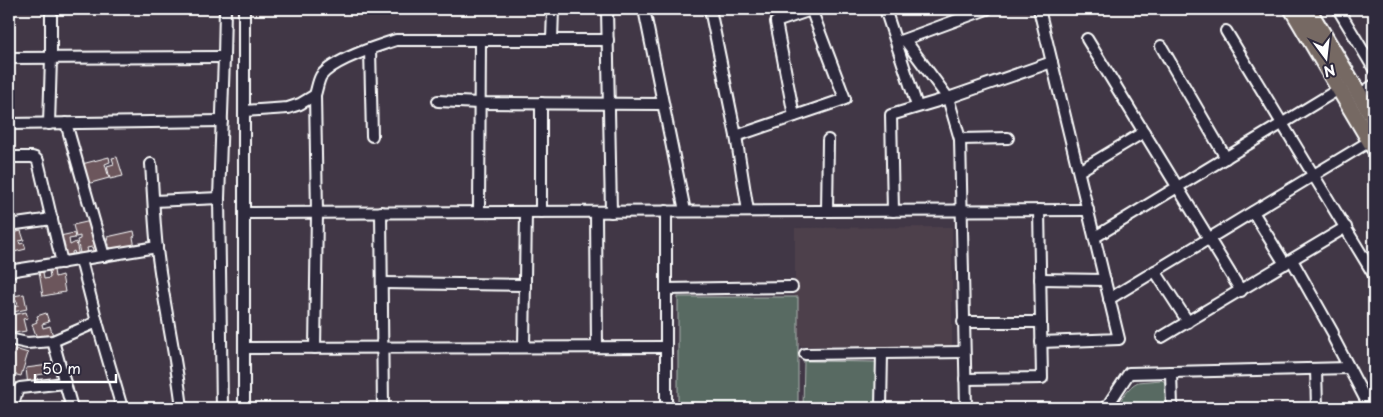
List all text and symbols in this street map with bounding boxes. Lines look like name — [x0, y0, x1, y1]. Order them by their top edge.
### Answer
north arrow — [1300, 32, 1350, 82]
text: N — [1321, 59, 1338, 83]
scale bar — [35, 352, 116, 384]
text: 50 m — [42, 356, 81, 379]

